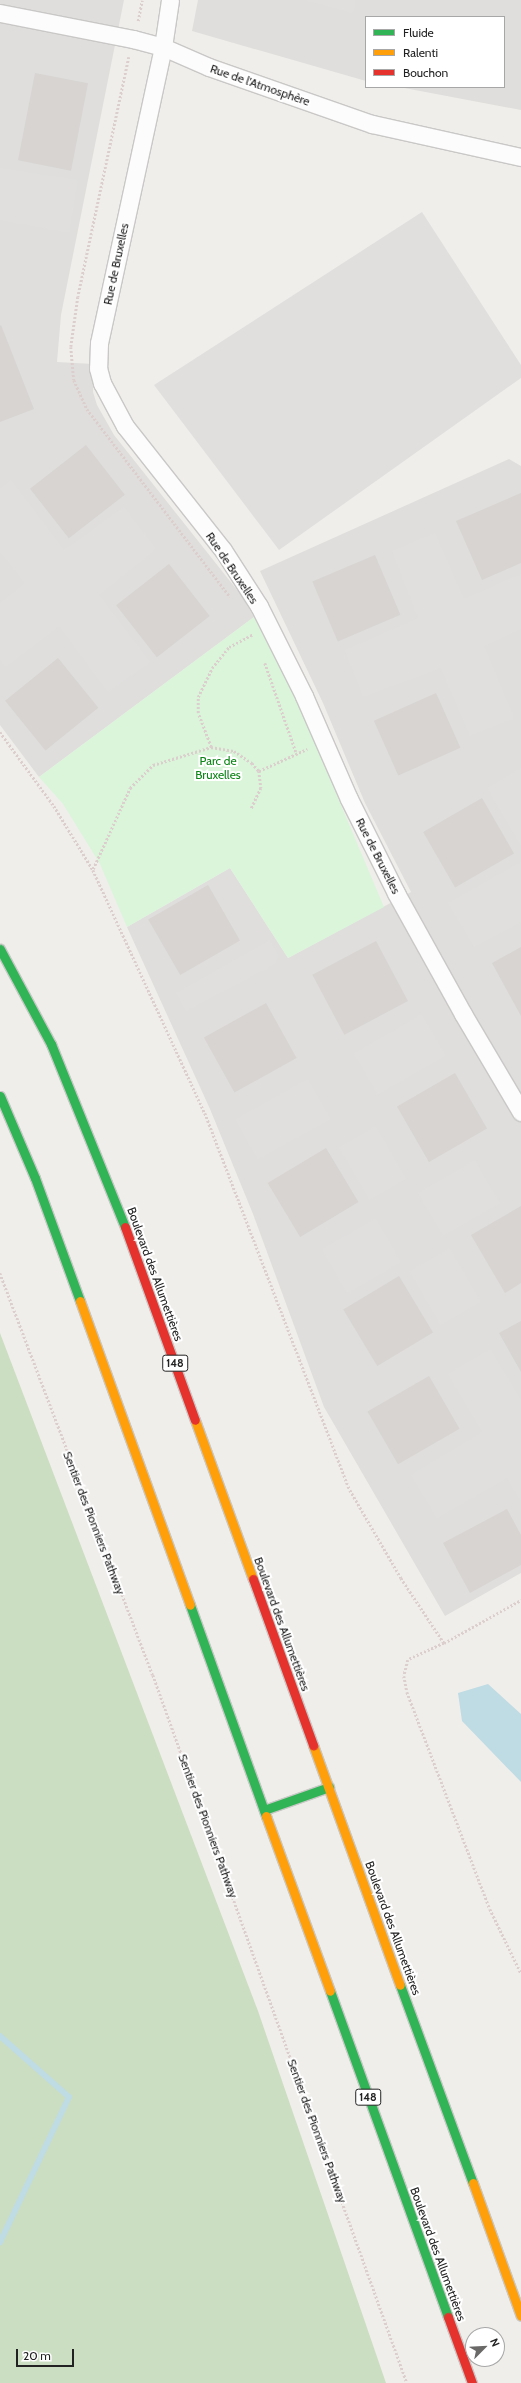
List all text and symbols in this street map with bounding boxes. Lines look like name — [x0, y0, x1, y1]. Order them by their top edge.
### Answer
legend — [365, 16, 505, 88]
text: Fluide — [403, 25, 434, 40]
text: Ralenti — [403, 45, 438, 60]
street label: Rue de l'Atmosphère — [208, 61, 312, 109]
text: Bouchon — [403, 65, 448, 80]
street label: Rue de Bruxelles — [100, 222, 132, 306]
street label: Rue de Bruxelles — [203, 529, 261, 607]
park label: Parc de Bruxelles — [195, 754, 241, 782]
street label: Rue de Bruxelles — [353, 816, 403, 896]
street label: Boulevard des Allumettières — [124, 1205, 186, 1343]
road number: 148 — [162, 1354, 188, 1372]
street label: Sentier des Pionniers Pathway — [60, 1449, 128, 1597]
street label: Boulevard des Allumettières — [251, 1555, 313, 1693]
street label: Sentier des Pionniers Pathway — [175, 1752, 241, 1900]
street label: Boulevard des Allumettières — [362, 1859, 424, 1997]
street label: Sentier des Pionniers Pathway — [284, 2057, 350, 2205]
road number: 148 — [355, 2088, 381, 2106]
street label: Boulevard des Allumettières — [407, 2185, 469, 2323]
north arrow — [465, 2327, 505, 2367]
text: N — [487, 2336, 503, 2349]
scale bar — [18, 2341, 76, 2367]
text: 20 m — [23, 2348, 51, 2363]

